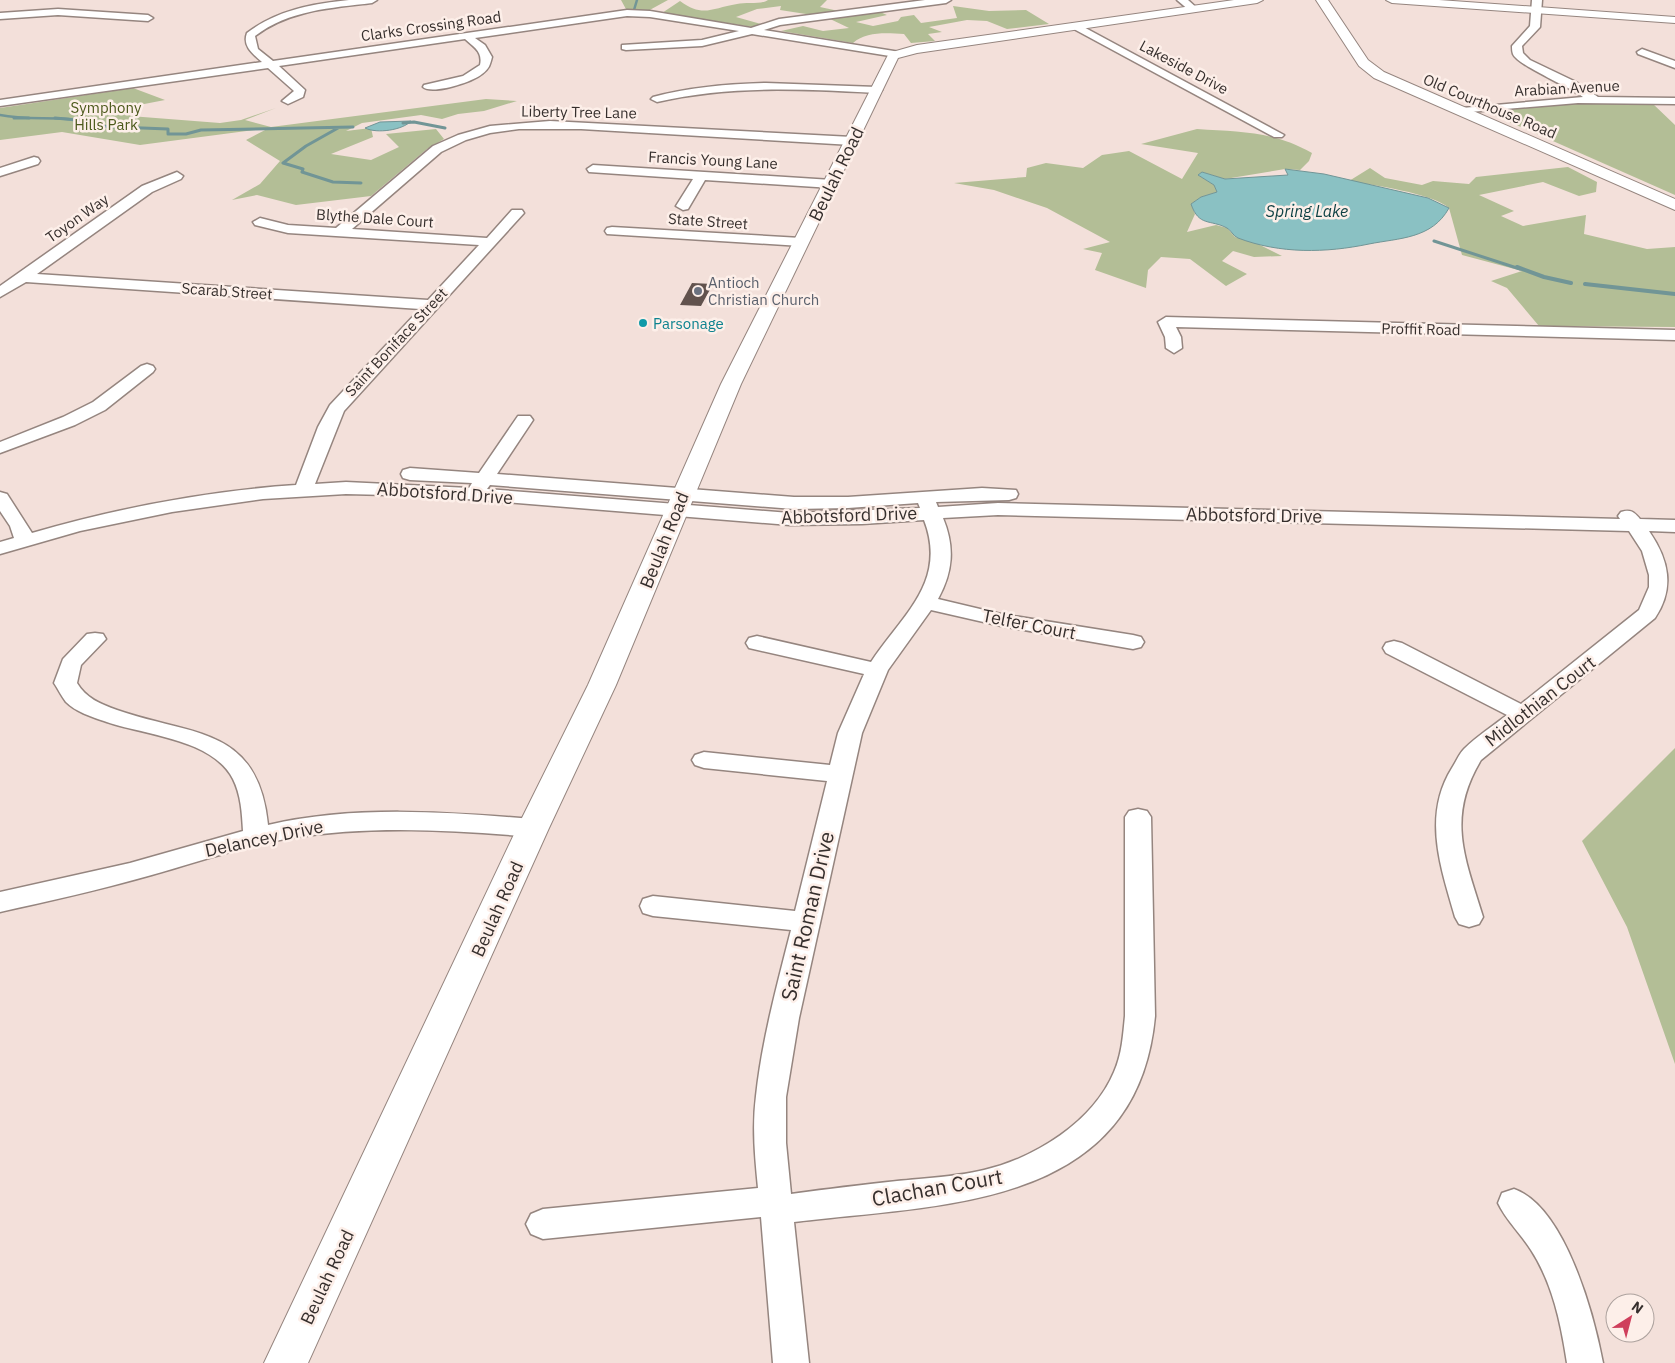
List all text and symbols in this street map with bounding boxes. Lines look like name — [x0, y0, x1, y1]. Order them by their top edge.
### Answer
street label: Clarks Crossing Road — [360, 7, 502, 45]
street label: Lakeside Drive — [1136, 36, 1232, 98]
street label: Old Courthouse Road — [1420, 69, 1560, 143]
street label: Arabian Avenue — [1514, 76, 1620, 100]
park label: Symphony Hills Park — [71, 98, 142, 134]
street label: Liberty Tree Lane — [521, 101, 637, 123]
street label: Beulah Road — [803, 123, 869, 225]
street label: Francis Young Lane — [648, 147, 778, 173]
street label: Toyon Way — [42, 189, 113, 247]
water label: Spring Lake — [1266, 201, 1348, 221]
street label: Blythe Dale Court — [316, 204, 434, 232]
street label: State Street — [667, 209, 749, 233]
place label: Antioch Christian Church — [708, 273, 819, 309]
street label: Scarab Street — [181, 278, 273, 304]
street label: Saint Boniface Street — [341, 284, 451, 400]
marker: Antioch Christian Church — [692, 285, 704, 297]
place label: Parsonage — [653, 314, 724, 333]
marker: Parsonage — [637, 317, 649, 329]
street label: Proffit Road — [1381, 319, 1461, 339]
street label: Abbotsford Drive — [376, 477, 514, 509]
street label: Beulah Road — [634, 488, 694, 592]
street label: Abbotsford Drive — [780, 501, 918, 529]
street label: Abbotsford Drive — [1186, 502, 1322, 528]
street label: Telfer Court — [980, 604, 1078, 644]
street label: Midlothian Court — [1480, 651, 1600, 751]
street label: Delancey Drive — [203, 814, 325, 862]
street label: Saint Roman Drive — [774, 829, 840, 1003]
street label: Beulah Road — [466, 858, 528, 960]
street label: Clachan Court — [869, 1162, 1005, 1212]
street label: Beulah Road — [295, 1226, 359, 1328]
north arrow — [1605, 1293, 1655, 1343]
text: N — [1628, 1297, 1647, 1318]

